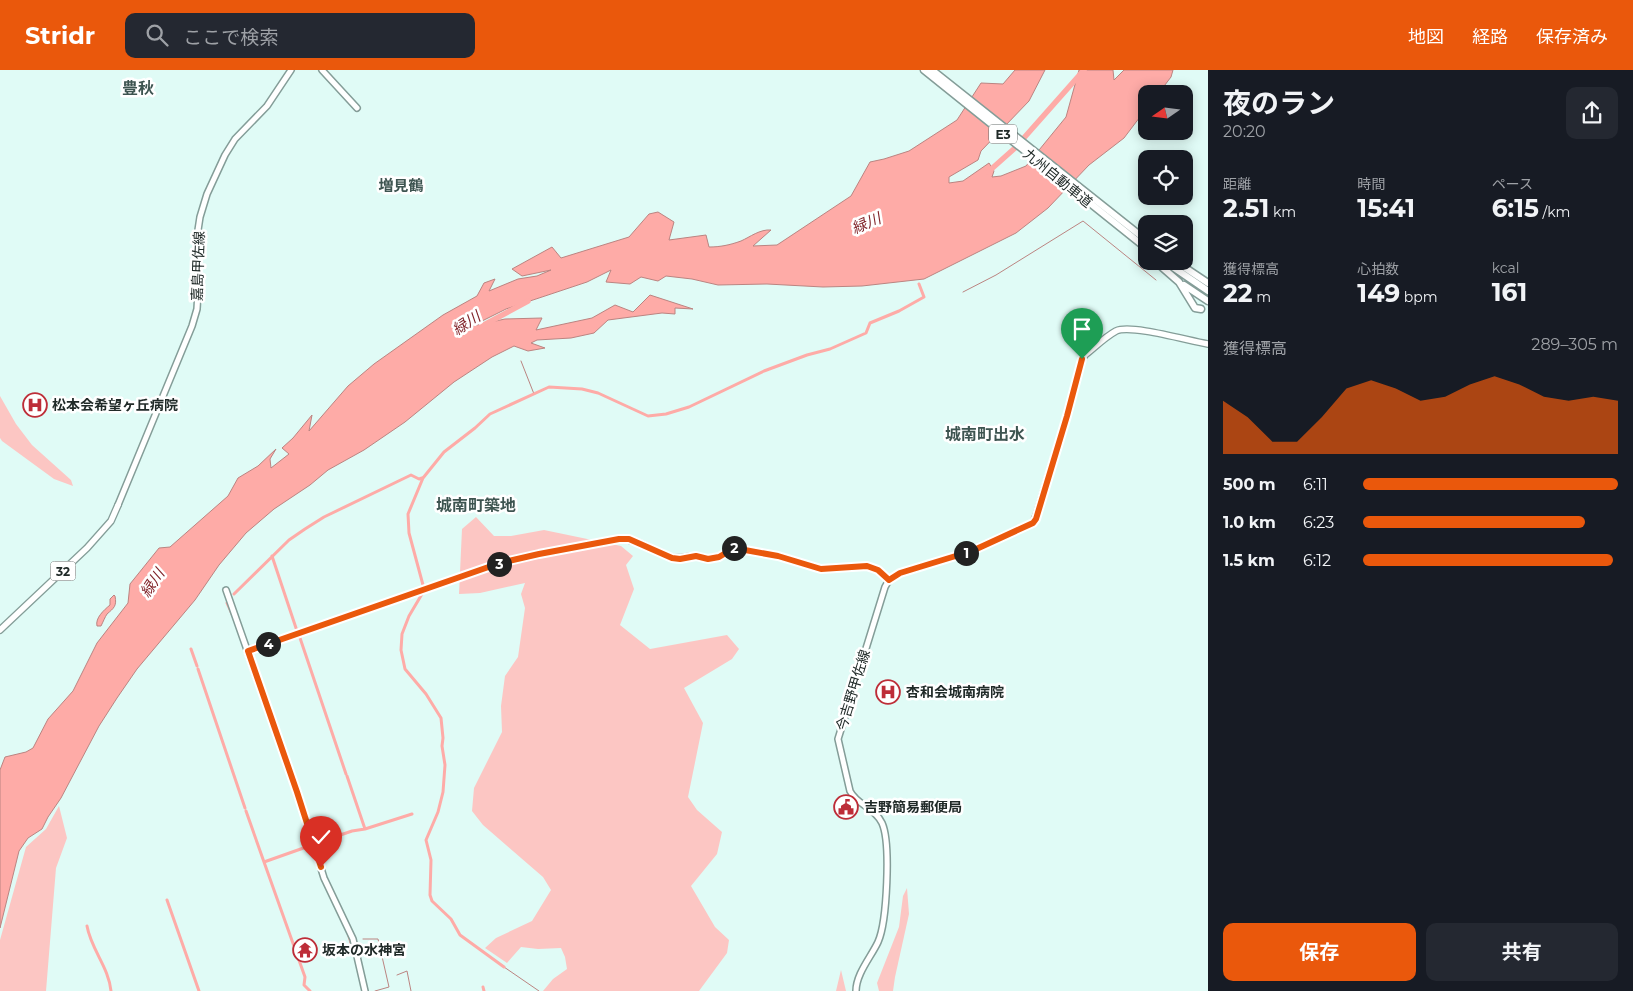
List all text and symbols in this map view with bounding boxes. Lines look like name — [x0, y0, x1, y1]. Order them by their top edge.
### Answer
search box — [125, 13, 475, 58]
text: Stridr — [25, 21, 95, 50]
icon: search — [143, 21, 171, 49]
text: ここで検索 — [183, 26, 278, 49]
text: 地図 — [1408, 26, 1444, 48]
text: 経路 — [1472, 26, 1508, 48]
text: 保存済み — [1536, 26, 1608, 48]
district label: 豊秋 — [122, 79, 154, 98]
north arrow — [1138, 85, 1192, 140]
map controls — [1138, 85, 1193, 270]
text: 夜のラン — [1223, 86, 1335, 120]
button: share — [1566, 87, 1618, 139]
text: 20:20 — [1223, 122, 1266, 141]
road number: E3 — [989, 124, 1017, 144]
street label: 九州自動車道 — [1020, 145, 1096, 211]
button: locate — [1138, 150, 1193, 205]
text: 距離 — [1223, 175, 1251, 193]
text: 時間 — [1357, 175, 1385, 193]
text: ペース — [1492, 175, 1533, 193]
district label: 増見鶴 — [378, 176, 424, 195]
text: 2.51 — [1223, 193, 1269, 223]
text: 15:41 — [1357, 193, 1415, 223]
text: 6:15 — [1492, 193, 1539, 223]
text: km — [1269, 203, 1296, 221]
text: /km — [1539, 203, 1570, 221]
water label: 緑川 — [848, 208, 885, 238]
button: layers — [1138, 215, 1193, 270]
street label: 嘉島甲佐線 — [188, 231, 208, 301]
text: kcal — [1492, 259, 1520, 277]
text: 獲得標高 — [1223, 260, 1279, 278]
text: 心拍数 — [1357, 260, 1399, 278]
text: 161 — [1492, 277, 1527, 307]
text: 22 — [1223, 278, 1253, 308]
text: 149 — [1357, 278, 1400, 308]
text: m — [1253, 288, 1271, 306]
text: bpm — [1400, 288, 1438, 306]
water label: 緑川 — [448, 306, 485, 339]
pin — [1061, 308, 1103, 359]
icon: arrive — [1068, 315, 1096, 343]
text: 289–305 m — [1531, 335, 1618, 354]
text: 獲得標高 — [1223, 339, 1287, 358]
hospital icon: 松本会希望ヶ丘病院 — [22, 392, 48, 418]
place label: 松本会希望ヶ丘病院 — [52, 396, 178, 414]
district label: 城南町出水 — [945, 425, 1025, 444]
text: 500 m — [1223, 475, 1276, 494]
text: 6:11 — [1303, 475, 1328, 494]
district label: 城南町築地 — [436, 496, 516, 515]
text: 1.0 km — [1223, 513, 1276, 532]
text: 6:23 — [1303, 513, 1334, 532]
pin: 2 — [722, 536, 746, 560]
text: 2 — [730, 539, 739, 557]
pin: 1 — [954, 540, 978, 566]
text: 1 — [964, 544, 969, 562]
text: 1.5 km — [1223, 551, 1275, 570]
text: 6:12 — [1303, 551, 1331, 570]
pin: 3 — [486, 552, 512, 576]
text: 3 — [495, 555, 504, 573]
road number: 32 — [50, 562, 76, 581]
water label: 緑川 — [136, 564, 169, 601]
pin: 4 — [256, 632, 280, 656]
text: 4 — [264, 635, 273, 653]
street label: 今吉野甲佐線 — [832, 647, 874, 733]
hospital icon: 杏和会城南病院 — [875, 679, 901, 705]
place label: 杏和会城南病院 — [906, 683, 1004, 701]
public building icon: 吉野簡易郵便局 — [833, 794, 859, 820]
place label: 吉野簡易郵便局 — [864, 798, 962, 816]
pin — [300, 816, 342, 867]
icon: check — [307, 823, 335, 851]
button: 保存 — [1223, 923, 1416, 981]
button: 共有 — [1426, 923, 1618, 981]
temple icon: 坂本の水神宮 — [292, 937, 318, 963]
place label: 坂本の水神宮 — [322, 941, 406, 959]

